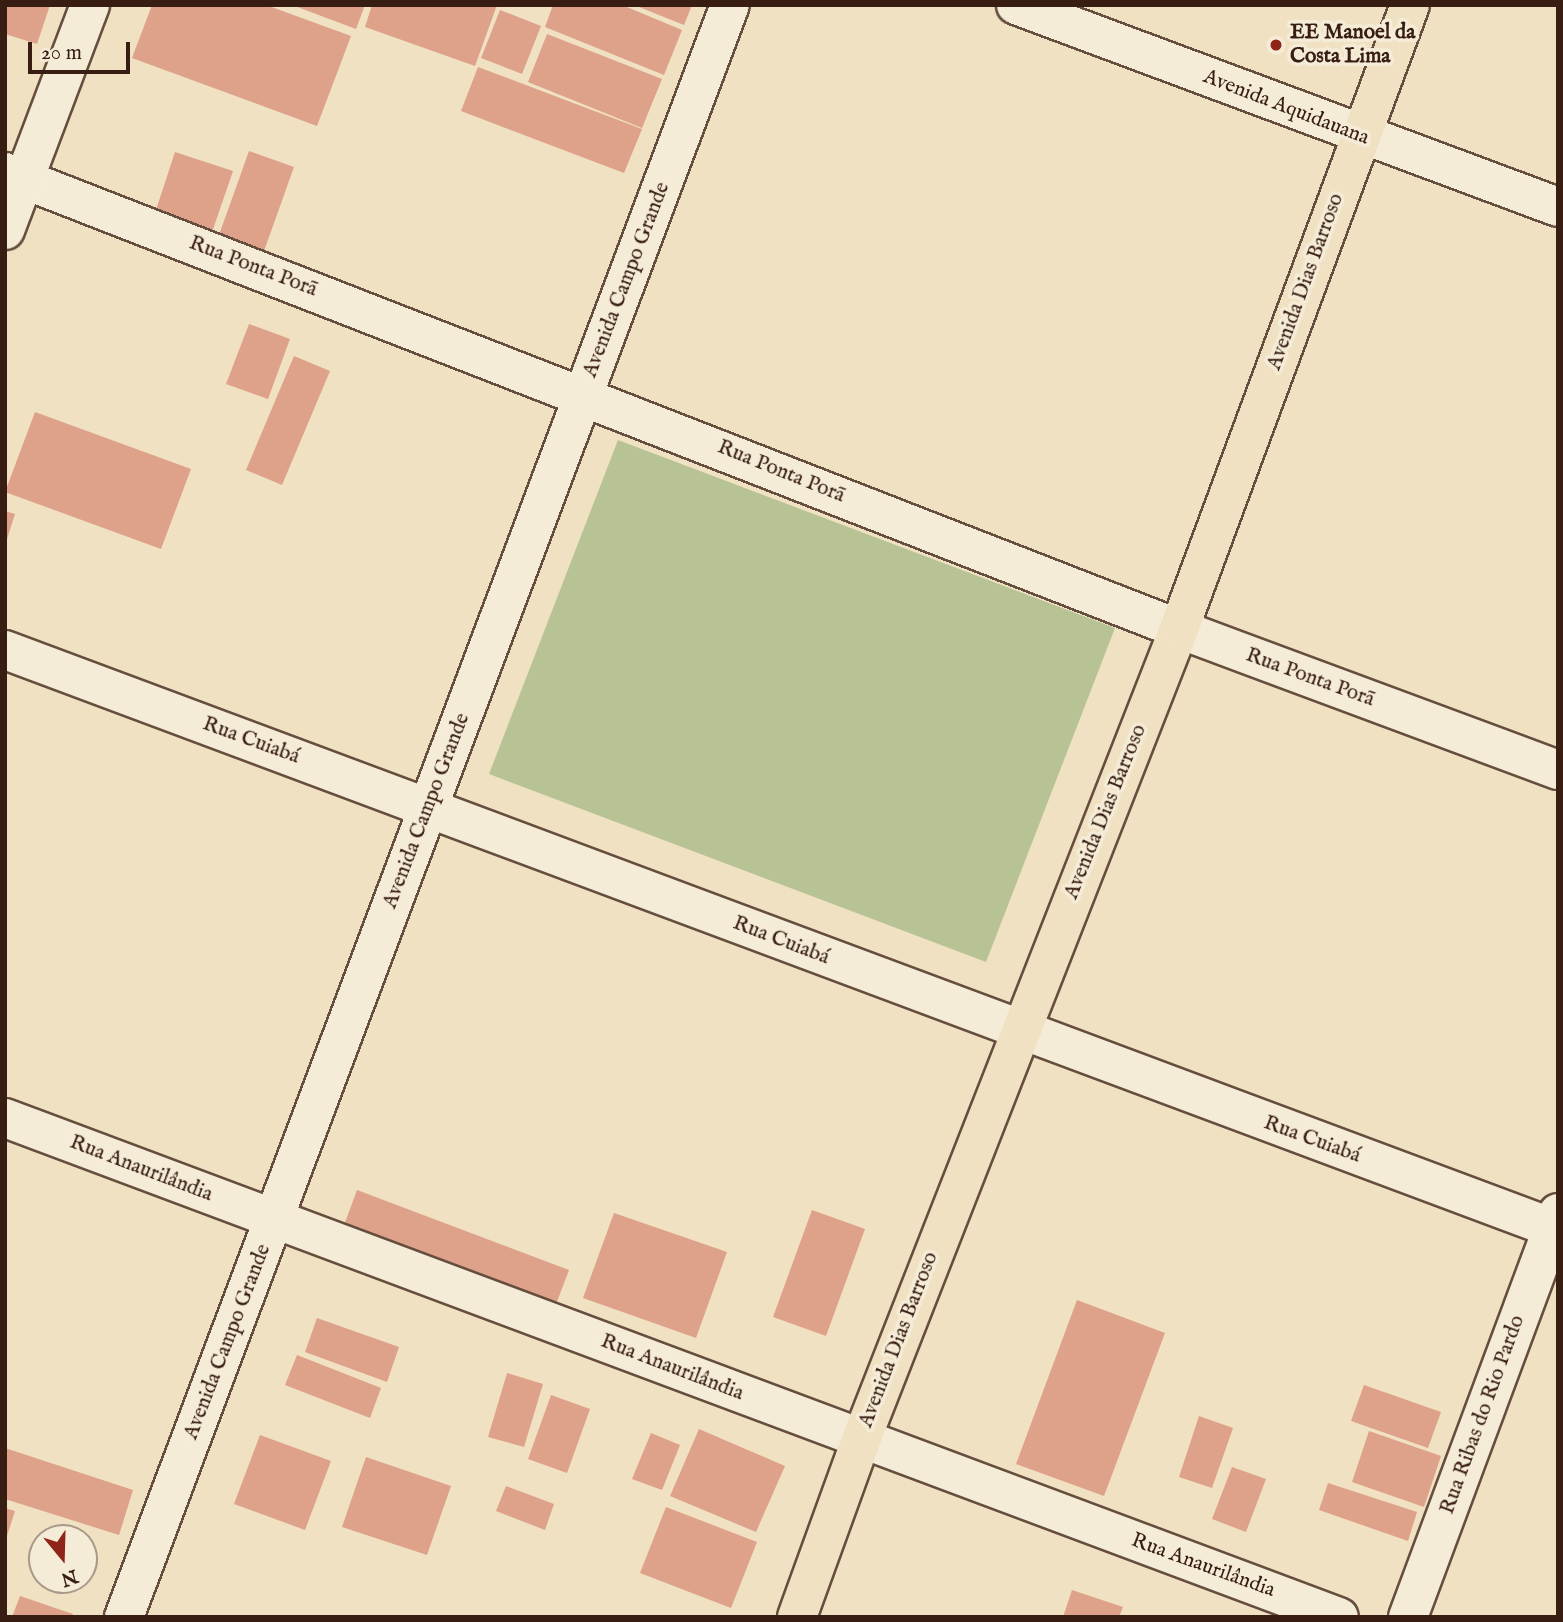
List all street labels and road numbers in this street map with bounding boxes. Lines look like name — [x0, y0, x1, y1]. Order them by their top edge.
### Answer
street label: Avenida Aquidauana — [1199, 65, 1373, 151]
street label: Avenida Campo Grande — [578, 179, 676, 381]
street label: Avenida Dias Barroso — [1262, 190, 1350, 374]
street label: Rua Ponta Porã — [185, 231, 321, 303]
street label: Rua Ponta Porã — [714, 435, 848, 509]
street label: Rua Ponta Porã — [1242, 643, 1378, 713]
street label: Avenida Campo Grande — [378, 710, 476, 912]
street label: Rua Cuiabá — [199, 712, 303, 770]
street label: Avenida Dias Barroso — [1059, 721, 1153, 903]
street label: Rua Cuiabá — [729, 911, 833, 971]
street label: Rua Cuiabá — [1260, 1111, 1364, 1169]
street label: Rua Anaurilândia — [66, 1130, 216, 1208]
street label: Avenida Campo Grande — [179, 1241, 277, 1443]
street label: Avenida Dias Barroso — [854, 1249, 944, 1431]
street label: Rua Ribas do Rio Pardo — [1435, 1312, 1531, 1518]
street label: Rua Anaurilândia — [597, 1329, 747, 1407]
street label: Rua Anaurilândia — [1128, 1528, 1278, 1604]

